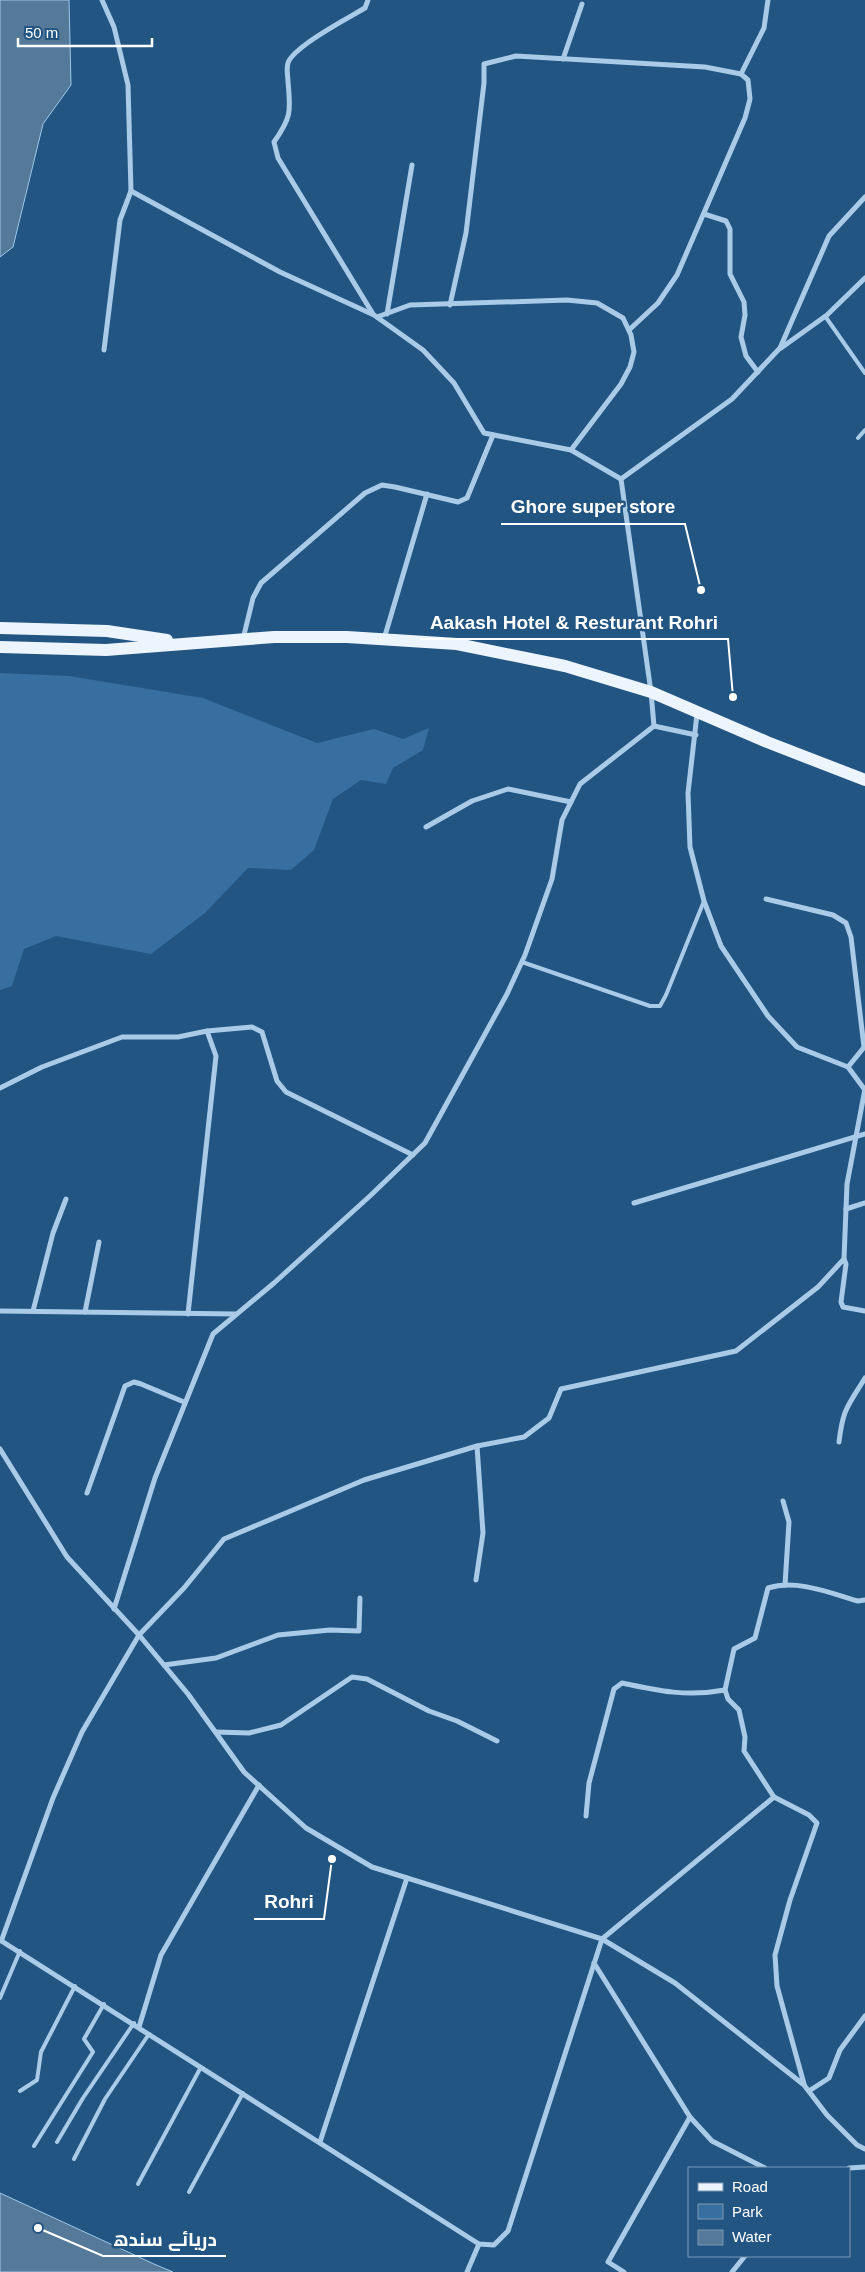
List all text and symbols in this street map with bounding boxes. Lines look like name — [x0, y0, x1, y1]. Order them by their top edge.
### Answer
scale bar — [18, 15, 151, 47]
text: 50 m — [25, 24, 58, 41]
callout: Ghore super store — [501, 490, 685, 524]
text: Ghore super store — [511, 496, 675, 517]
callout: Aakash Hotel & Resturant Rohri — [420, 605, 728, 639]
text: Aakash Hotel & Resturant Rohri — [430, 612, 718, 633]
callout: Rohri — [254, 1885, 324, 1919]
text: Rohri — [264, 1891, 314, 1912]
legend — [688, 2167, 850, 2257]
text: Road — [732, 2178, 768, 2195]
text: Park — [732, 2203, 763, 2220]
callout: دریائے سندھ — [103, 2222, 226, 2256]
text: Water — [732, 2228, 771, 2245]
text: دریائے سندھ — [113, 2229, 217, 2251]

